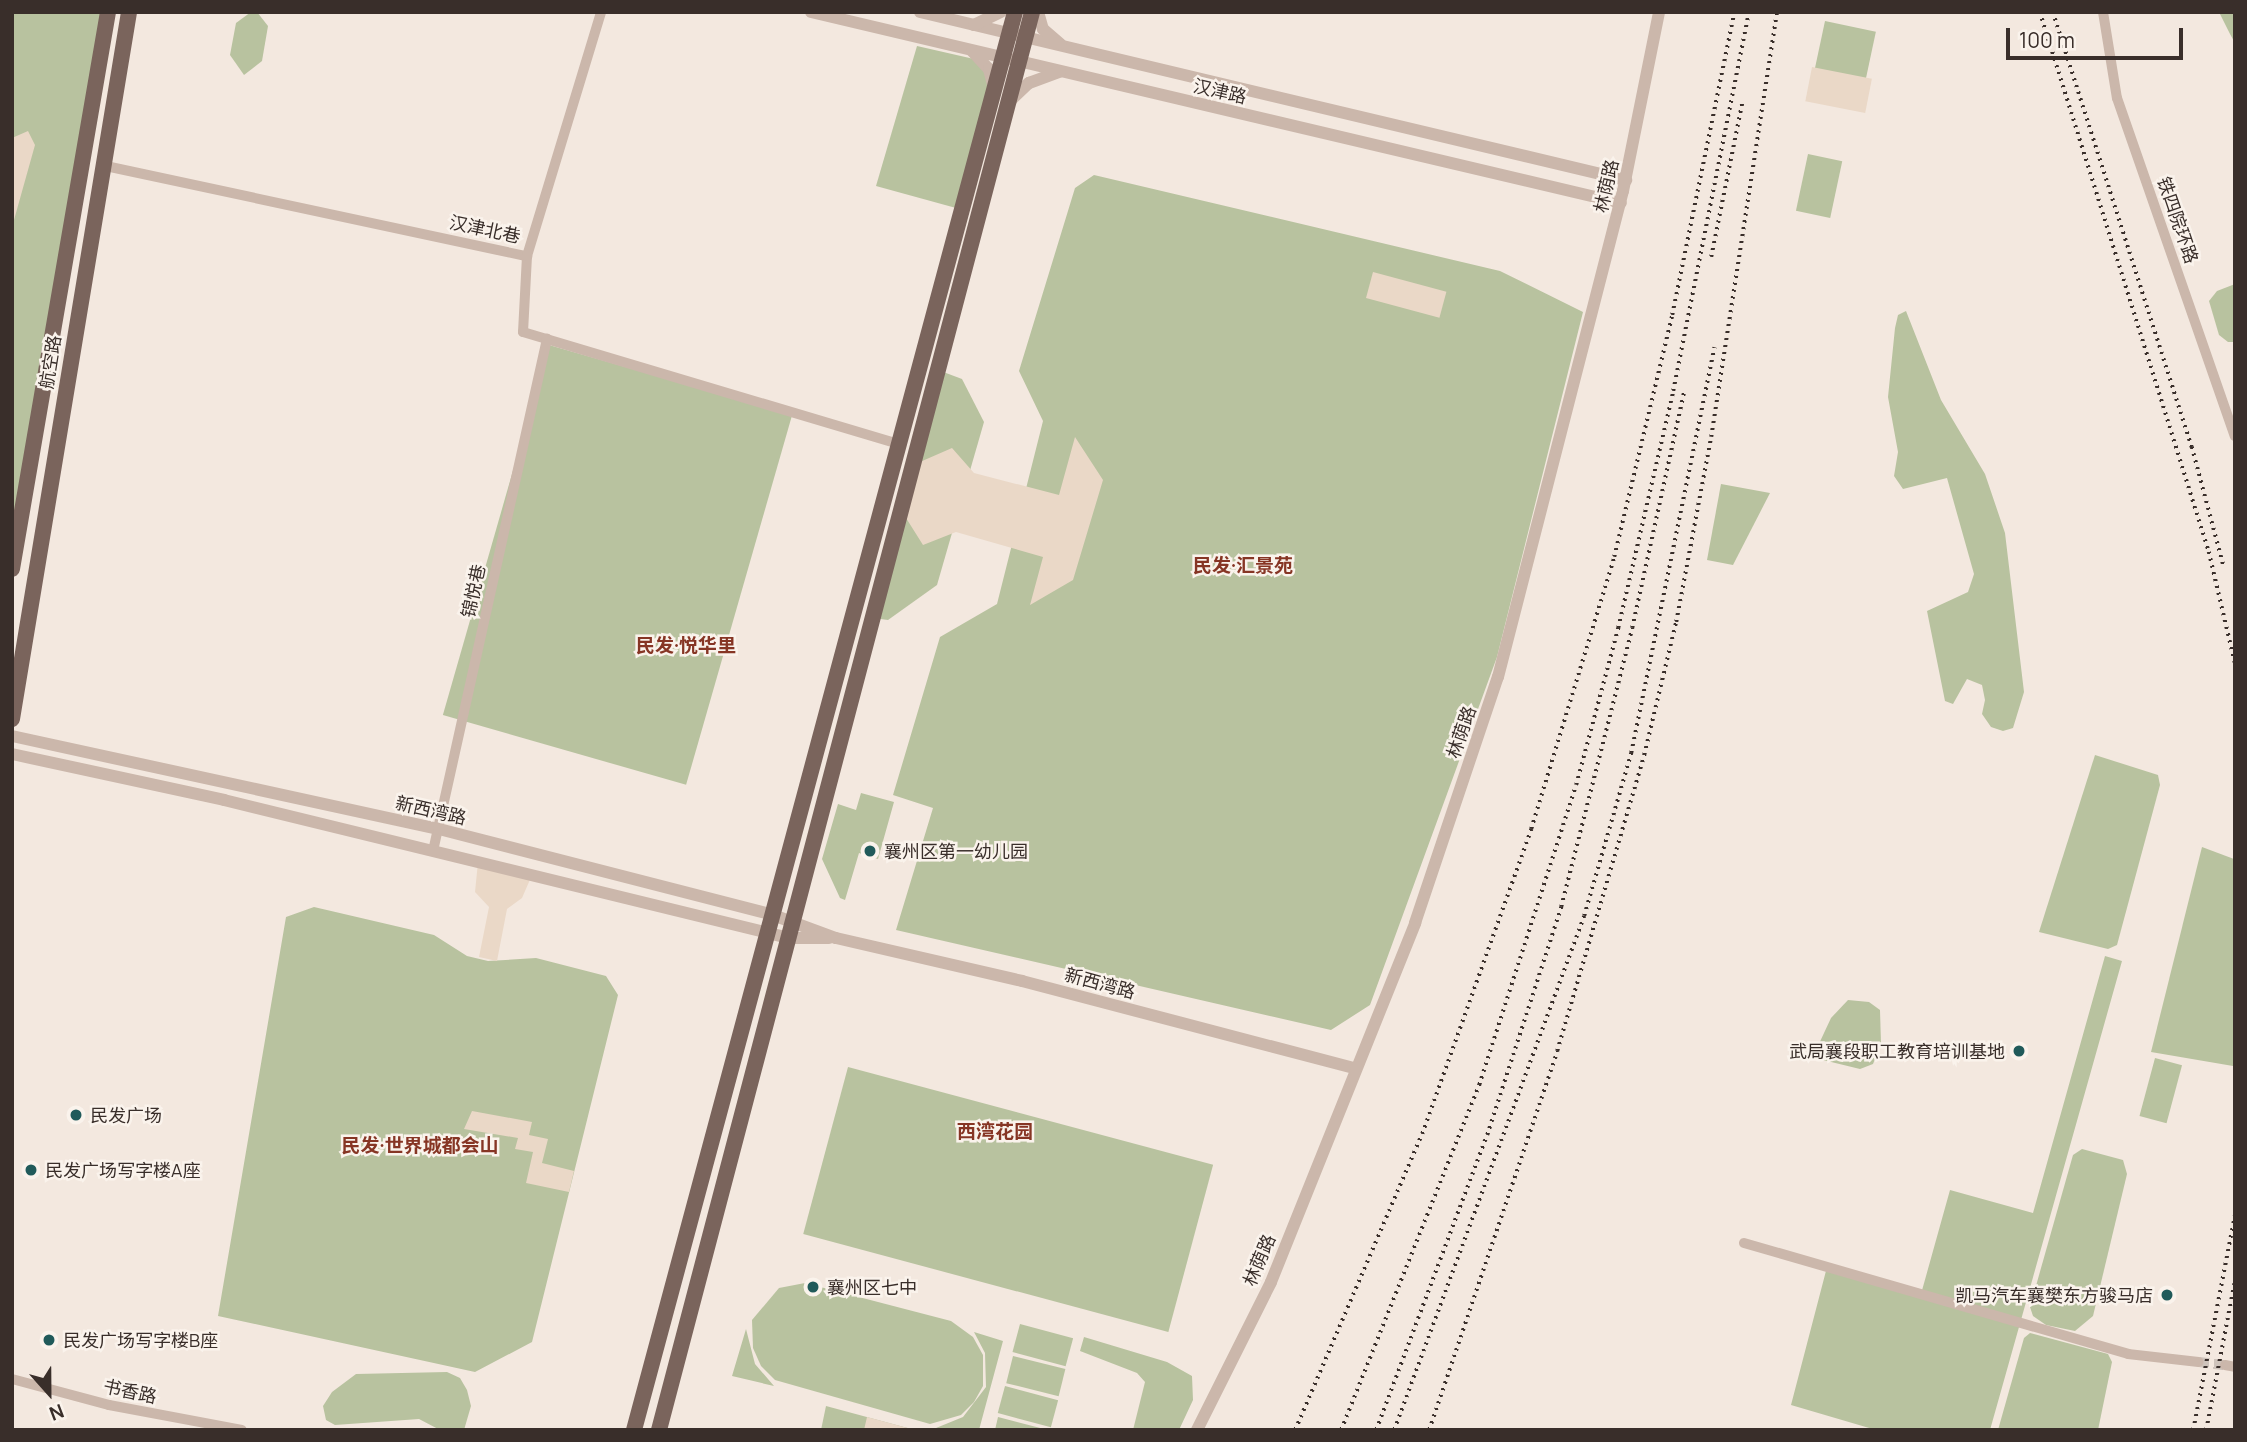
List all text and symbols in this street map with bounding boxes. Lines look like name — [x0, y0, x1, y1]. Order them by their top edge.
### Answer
scale bar — [2009, 14, 2186, 58]
text: 100 m — [2019, 26, 2075, 54]
street label: 汉津路 — [1191, 74, 1249, 108]
street label: 林荫路 — [1589, 157, 1623, 215]
street label: 铁四院环路 — [2153, 174, 2203, 266]
street label: 汉津北巷 — [448, 211, 522, 247]
street label: 航空路 — [35, 334, 65, 390]
district label: 民发·汇景苑 — [1193, 555, 1293, 577]
street label: 锦悦巷 — [457, 562, 489, 620]
district label: 民发·悦华里 — [636, 635, 736, 657]
street label: 林荫路 — [1442, 703, 1480, 761]
street label: 新西湾路 — [393, 791, 469, 829]
place label: 襄州区第一幼儿园 — [884, 840, 1028, 862]
marker: 襄州区第一幼儿园 — [862, 843, 878, 859]
street label: 新西湾路 — [1062, 963, 1138, 1003]
place label: 武局襄段职工教育培训基地 — [1789, 1040, 2005, 1062]
marker: 武局襄段职工教育培训基地 — [2011, 1043, 2027, 1059]
place label: 民发广场 — [90, 1104, 162, 1126]
marker: 民发广场 — [68, 1107, 84, 1123]
district label: 西湾花园 — [957, 1121, 1033, 1143]
district label: 民发·世界城都会山 — [341, 1135, 499, 1157]
place label: 民发广场写字楼A座 — [45, 1159, 200, 1181]
marker: 民发广场写字楼A座 — [23, 1162, 39, 1178]
street label: 林荫路 — [1239, 1231, 1279, 1289]
place label: 襄州区七中 — [827, 1276, 917, 1298]
marker: 襄州区七中 — [805, 1279, 821, 1295]
place label: 凯马汽车襄樊东方骏马店 — [1955, 1284, 2153, 1306]
marker: 凯马汽车襄樊东方骏马店 — [2159, 1287, 2175, 1303]
place label: 民发广场写字楼B座 — [63, 1329, 218, 1351]
marker: 民发广场写字楼B座 — [41, 1332, 57, 1348]
north arrow — [14, 1358, 84, 1428]
street label: 书香路 — [101, 1375, 159, 1407]
text: N — [45, 1398, 68, 1427]

